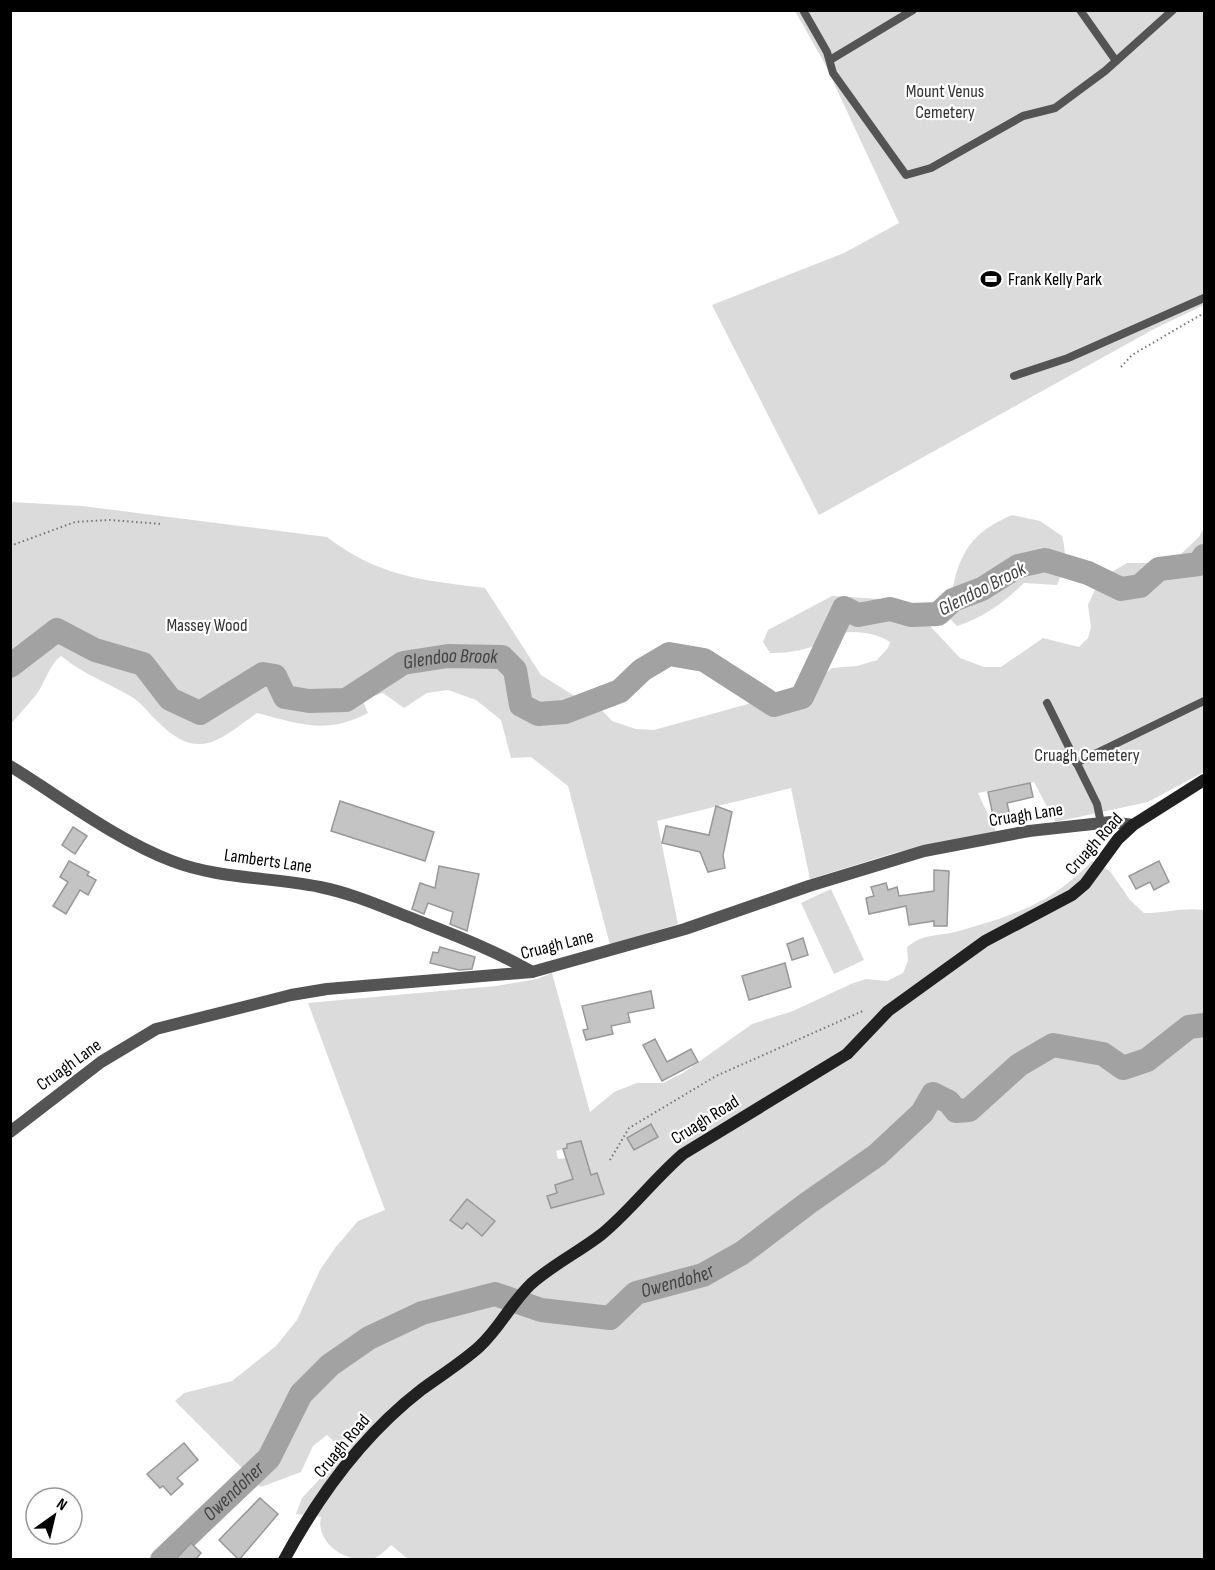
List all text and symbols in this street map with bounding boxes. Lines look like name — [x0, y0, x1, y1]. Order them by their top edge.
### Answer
park label: Mount Venus Cemetery — [906, 81, 984, 123]
sports icon: Frank Kelly Park — [979, 267, 1003, 291]
place label: Frank Kelly Park — [1008, 269, 1102, 290]
water label: Glendoo Brook — [934, 557, 1030, 621]
park label: Massey Wood — [166, 615, 248, 636]
water label: Glendoo Brook — [401, 644, 498, 675]
park label: Cruagh Cemetery — [1034, 745, 1140, 766]
street label: Cruagh Lane — [988, 799, 1064, 831]
street label: Cruagh Road — [1061, 809, 1127, 879]
street label: Lamberts Lane — [223, 844, 313, 878]
street label: Cruagh Lane — [518, 926, 596, 964]
street label: Cruagh Lane — [33, 1035, 105, 1095]
street label: Cruagh Road — [667, 1091, 743, 1149]
water label: Owendoher — [638, 1258, 720, 1303]
street label: Cruagh Road — [310, 1410, 374, 1482]
water label: Owendoher — [198, 1456, 270, 1526]
north arrow — [24, 1486, 84, 1546]
text: N — [53, 1495, 70, 1515]

